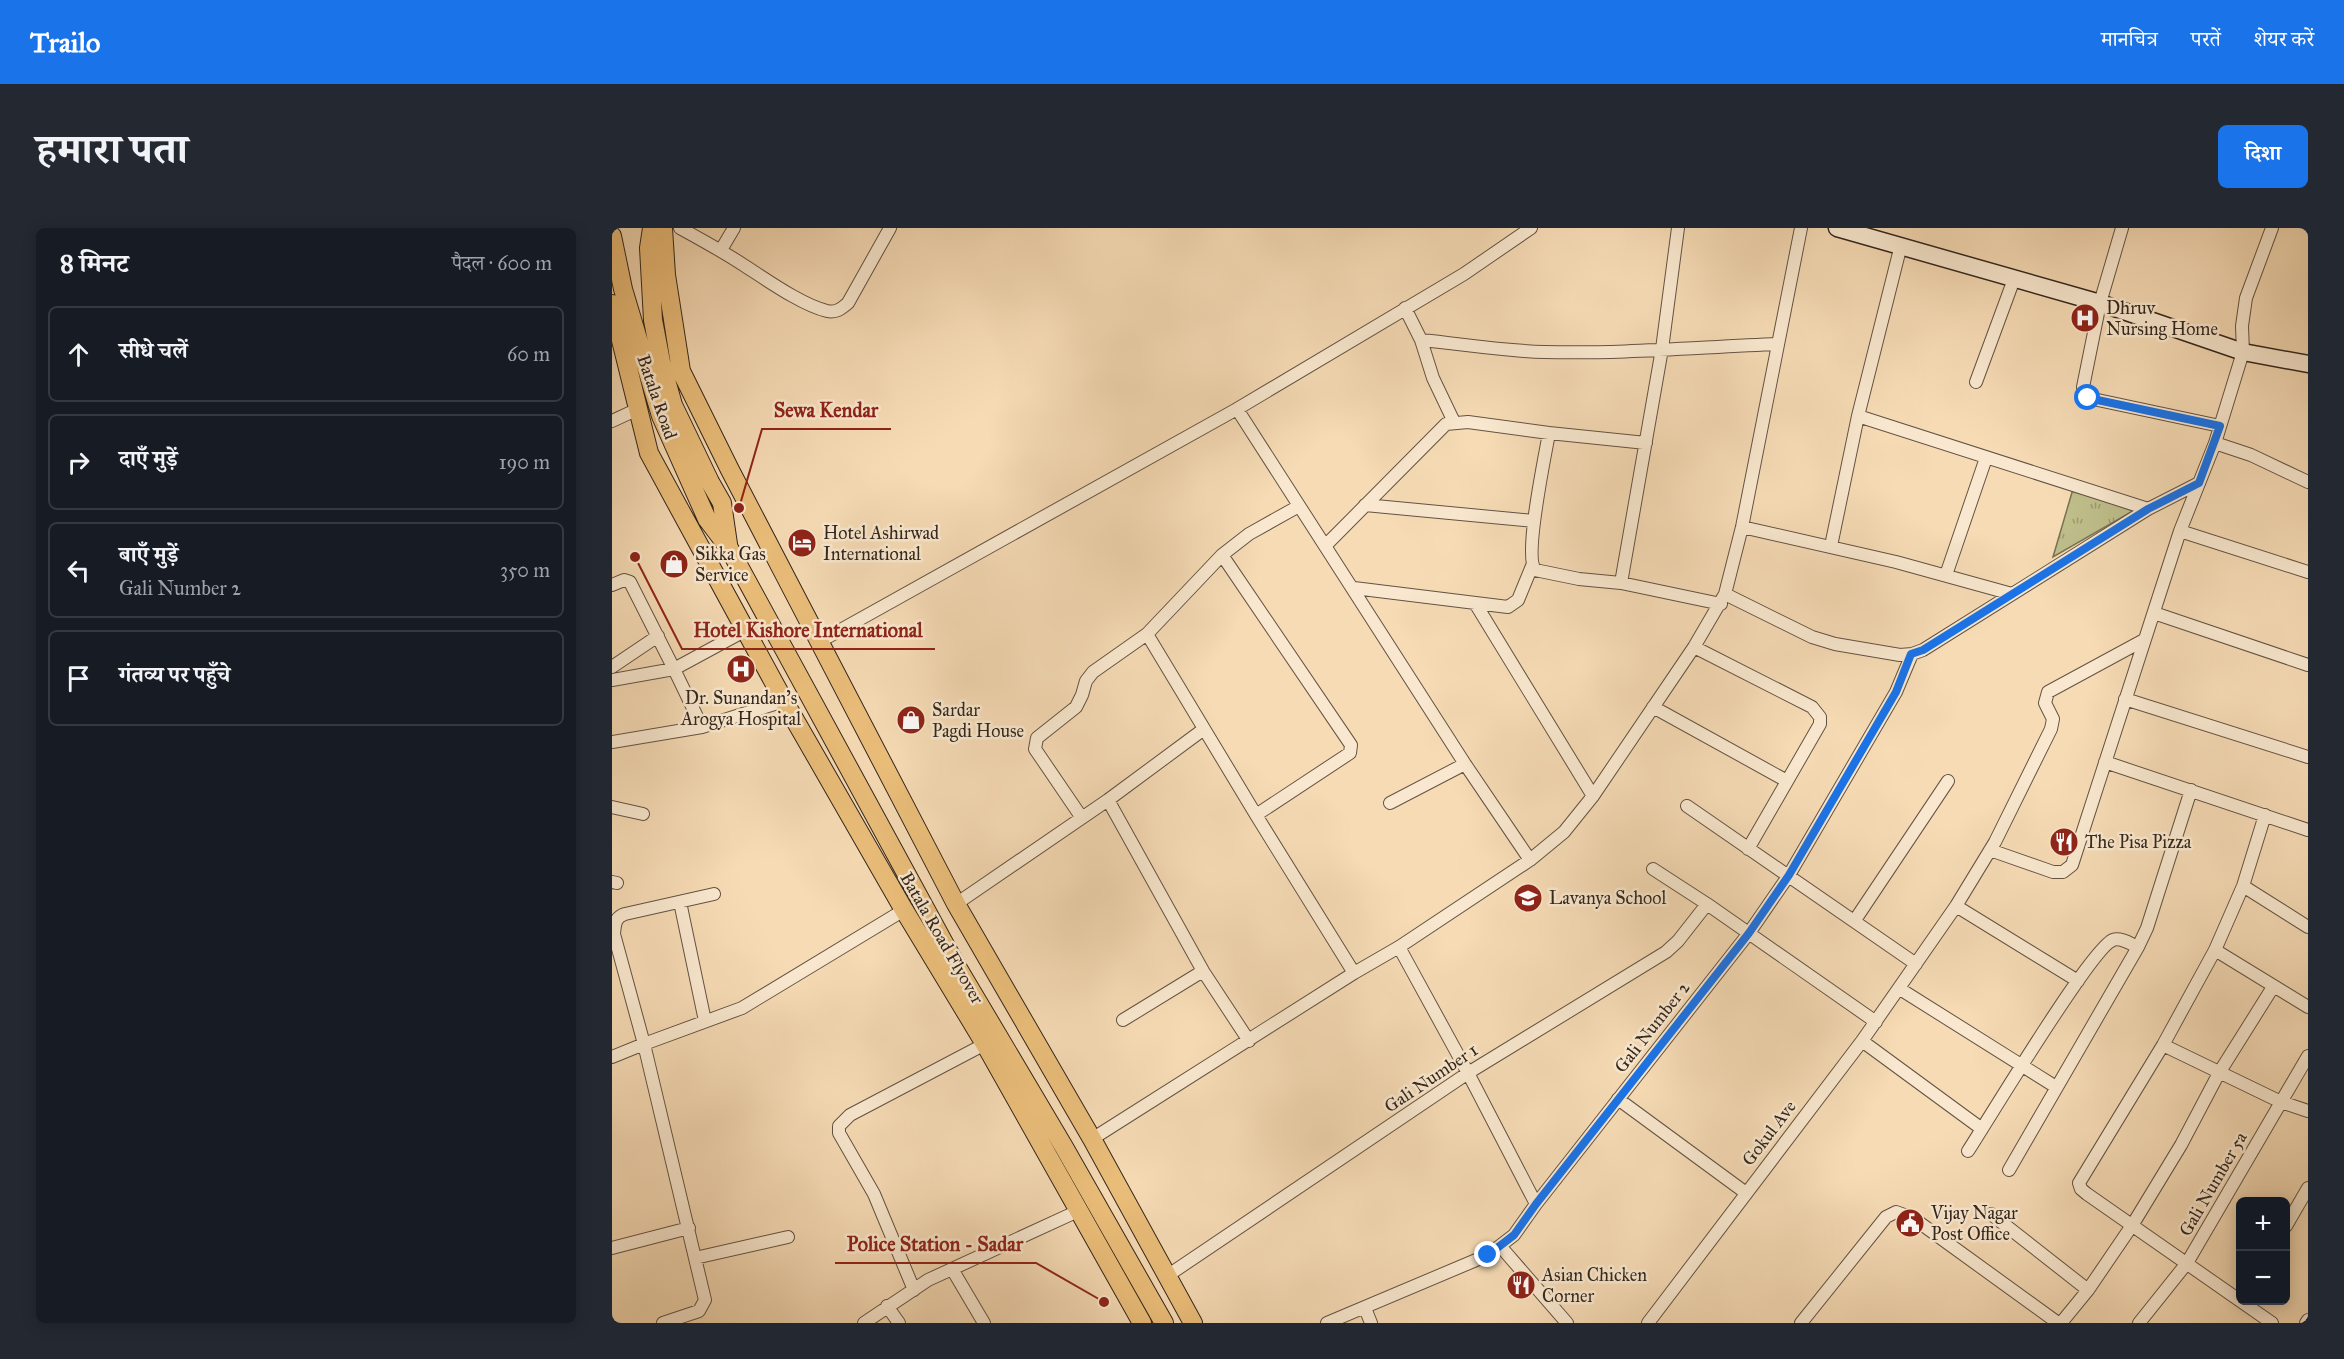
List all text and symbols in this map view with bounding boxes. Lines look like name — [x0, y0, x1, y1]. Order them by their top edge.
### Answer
text: Trailo — [30, 25, 100, 60]
text: मानचित्र — [2101, 26, 2158, 52]
text: परतें — [2191, 26, 2221, 52]
text: शेयर करें — [2254, 26, 2314, 52]
text: हमारा पता — [36, 123, 188, 175]
button: दिशा — [2218, 125, 2308, 188]
text: 8 मिनट — [60, 247, 129, 279]
text: पैदल · 600 m — [452, 251, 552, 275]
place label: Dhruv Nursing Home — [2106, 297, 2218, 341]
hospital icon: Dhruv Nursing Home — [2069, 302, 2101, 334]
text: सीधे चलें — [119, 337, 188, 364]
icon: ahead — [62, 338, 95, 371]
text: 60 m — [507, 342, 550, 366]
street label: Batala Road — [632, 352, 682, 442]
route start — [2074, 384, 2100, 410]
callout: Sewa Kendar — [762, 391, 891, 429]
text: Sewa Kendar — [774, 398, 879, 422]
text: दाएँ मुड़ें — [119, 445, 178, 472]
icon: right — [62, 446, 95, 479]
text: 190 m — [499, 450, 550, 474]
place label: Hotel Ashirwad International — [823, 522, 939, 565]
hotel icon: Hotel Ashirwad International — [786, 527, 818, 559]
text: बाएँ मुड़ें — [119, 541, 178, 568]
place label: Sikka Gas Service — [695, 543, 766, 586]
shop icon: Sikka Gas Service — [658, 548, 690, 580]
icon: left — [62, 554, 95, 587]
text: 350 m — [500, 558, 550, 582]
text: Gali Number 2 — [119, 576, 241, 600]
callout: Hotel Kishore International — [682, 611, 935, 649]
text: Hotel Kishore International — [693, 618, 923, 642]
hospital icon: Dr. Sunandan's Arogya Hospital — [725, 653, 757, 685]
text: गंतव्य पर पहुँचे — [119, 661, 230, 688]
icon: arrive — [62, 662, 95, 695]
place label: Dr. Sunandan's Arogya Hospital — [680, 687, 801, 731]
place label: Sardar Pagdi House — [932, 699, 1024, 743]
shop icon: Sardar Pagdi House — [895, 704, 927, 736]
restaurant icon: The Pisa Pizza — [2048, 826, 2080, 858]
place label: The Pisa Pizza — [2085, 831, 2192, 853]
street label: Batala Road Flyover — [895, 868, 989, 1008]
school or university icon: Lavanya School — [1512, 882, 1544, 914]
place label: Lavanya School — [1549, 887, 1666, 909]
street label: Gali Number 2 — [1610, 977, 1695, 1077]
street label: Gali Number 1 — [1380, 1039, 1482, 1117]
street label: Gokul Ave — [1737, 1096, 1801, 1170]
street label: Gali Number 5a — [2174, 1128, 2252, 1240]
map controls — [2236, 1197, 2290, 1305]
button: + — [2236, 1197, 2290, 1251]
place label: Vijay Nagar Post Office — [1930, 1202, 2018, 1245]
public building icon: Vijay Nagar Post Office — [1894, 1207, 1926, 1239]
callout: Police Station - Sadar — [835, 1225, 1036, 1263]
text: Police Station - Sadar — [847, 1232, 1024, 1256]
route end — [1474, 1241, 1500, 1267]
button: − — [2236, 1251, 2290, 1305]
place label: Asian Chicken Corner — [1541, 1264, 1647, 1307]
restaurant icon: Asian Chicken Corner — [1505, 1269, 1537, 1301]

